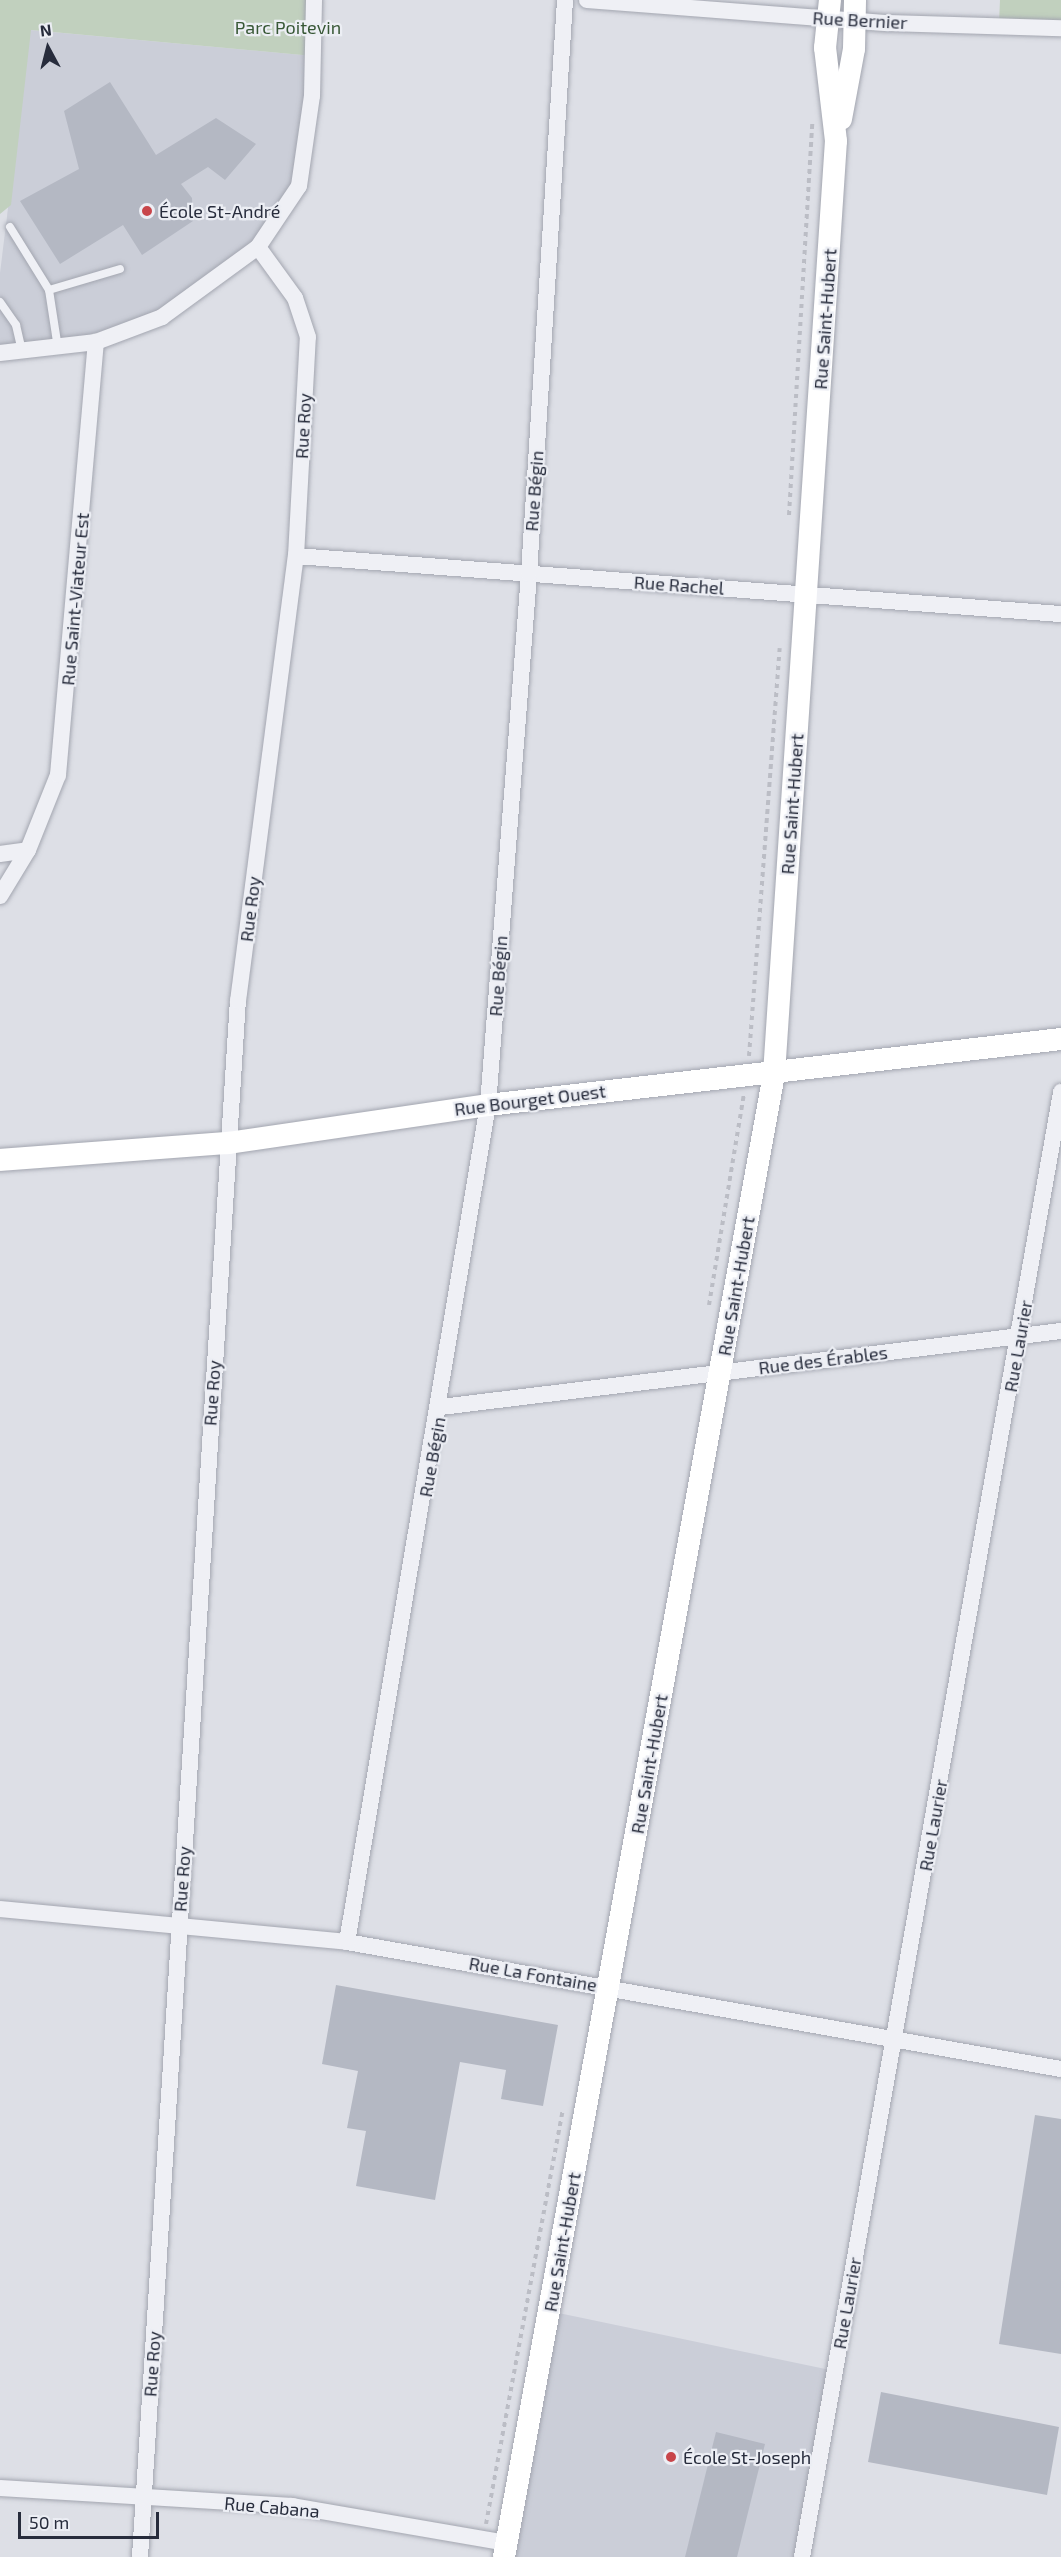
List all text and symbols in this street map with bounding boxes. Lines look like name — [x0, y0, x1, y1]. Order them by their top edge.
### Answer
street label: Rue Bernier — [812, 7, 908, 33]
park label: Parc Poitevin — [235, 16, 341, 38]
north arrow — [18, 18, 78, 78]
text: N — [39, 20, 53, 40]
place label: École St-André — [159, 200, 280, 222]
marker: École St-André — [140, 204, 154, 218]
street label: Rue Saint-Hubert — [809, 248, 841, 390]
street label: Rue Roy — [290, 393, 316, 459]
street label: Rue Bégin — [520, 450, 548, 532]
street label: Rue Saint-Viateur Est — [57, 511, 93, 687]
street label: Rue Rachel — [633, 571, 725, 599]
street label: Rue Saint-Hubert — [776, 733, 808, 875]
street label: Rue Roy — [235, 875, 265, 943]
street label: Rue Bégin — [484, 935, 512, 1017]
street label: Rue Bourget Ouest — [453, 1080, 607, 1120]
street label: Rue Saint-Hubert — [713, 1215, 759, 1357]
street label: Rue Laurier — [999, 1298, 1037, 1394]
street label: Rue des Érables — [757, 1341, 889, 1379]
street label: Rue Roy — [199, 1359, 225, 1427]
street label: Rue Bégin — [414, 1415, 450, 1499]
street label: Rue Saint-Hubert — [626, 1693, 672, 1835]
street label: Rue Laurier — [914, 1777, 952, 1873]
street label: Rue Roy — [169, 1845, 195, 1913]
street label: Rue La Fontaine — [467, 1952, 599, 1996]
street label: Rue Saint-Hubert — [539, 2171, 585, 2313]
street label: Rue Laurier — [828, 2255, 866, 2351]
street label: Rue Roy — [139, 2330, 165, 2398]
place label: École St-Joseph — [683, 2446, 811, 2468]
marker: École St-Joseph — [664, 2450, 678, 2464]
street label: Rue Cabana — [223, 2492, 321, 2522]
scale bar — [21, 2500, 162, 2538]
text: 50 m — [29, 2511, 69, 2533]

